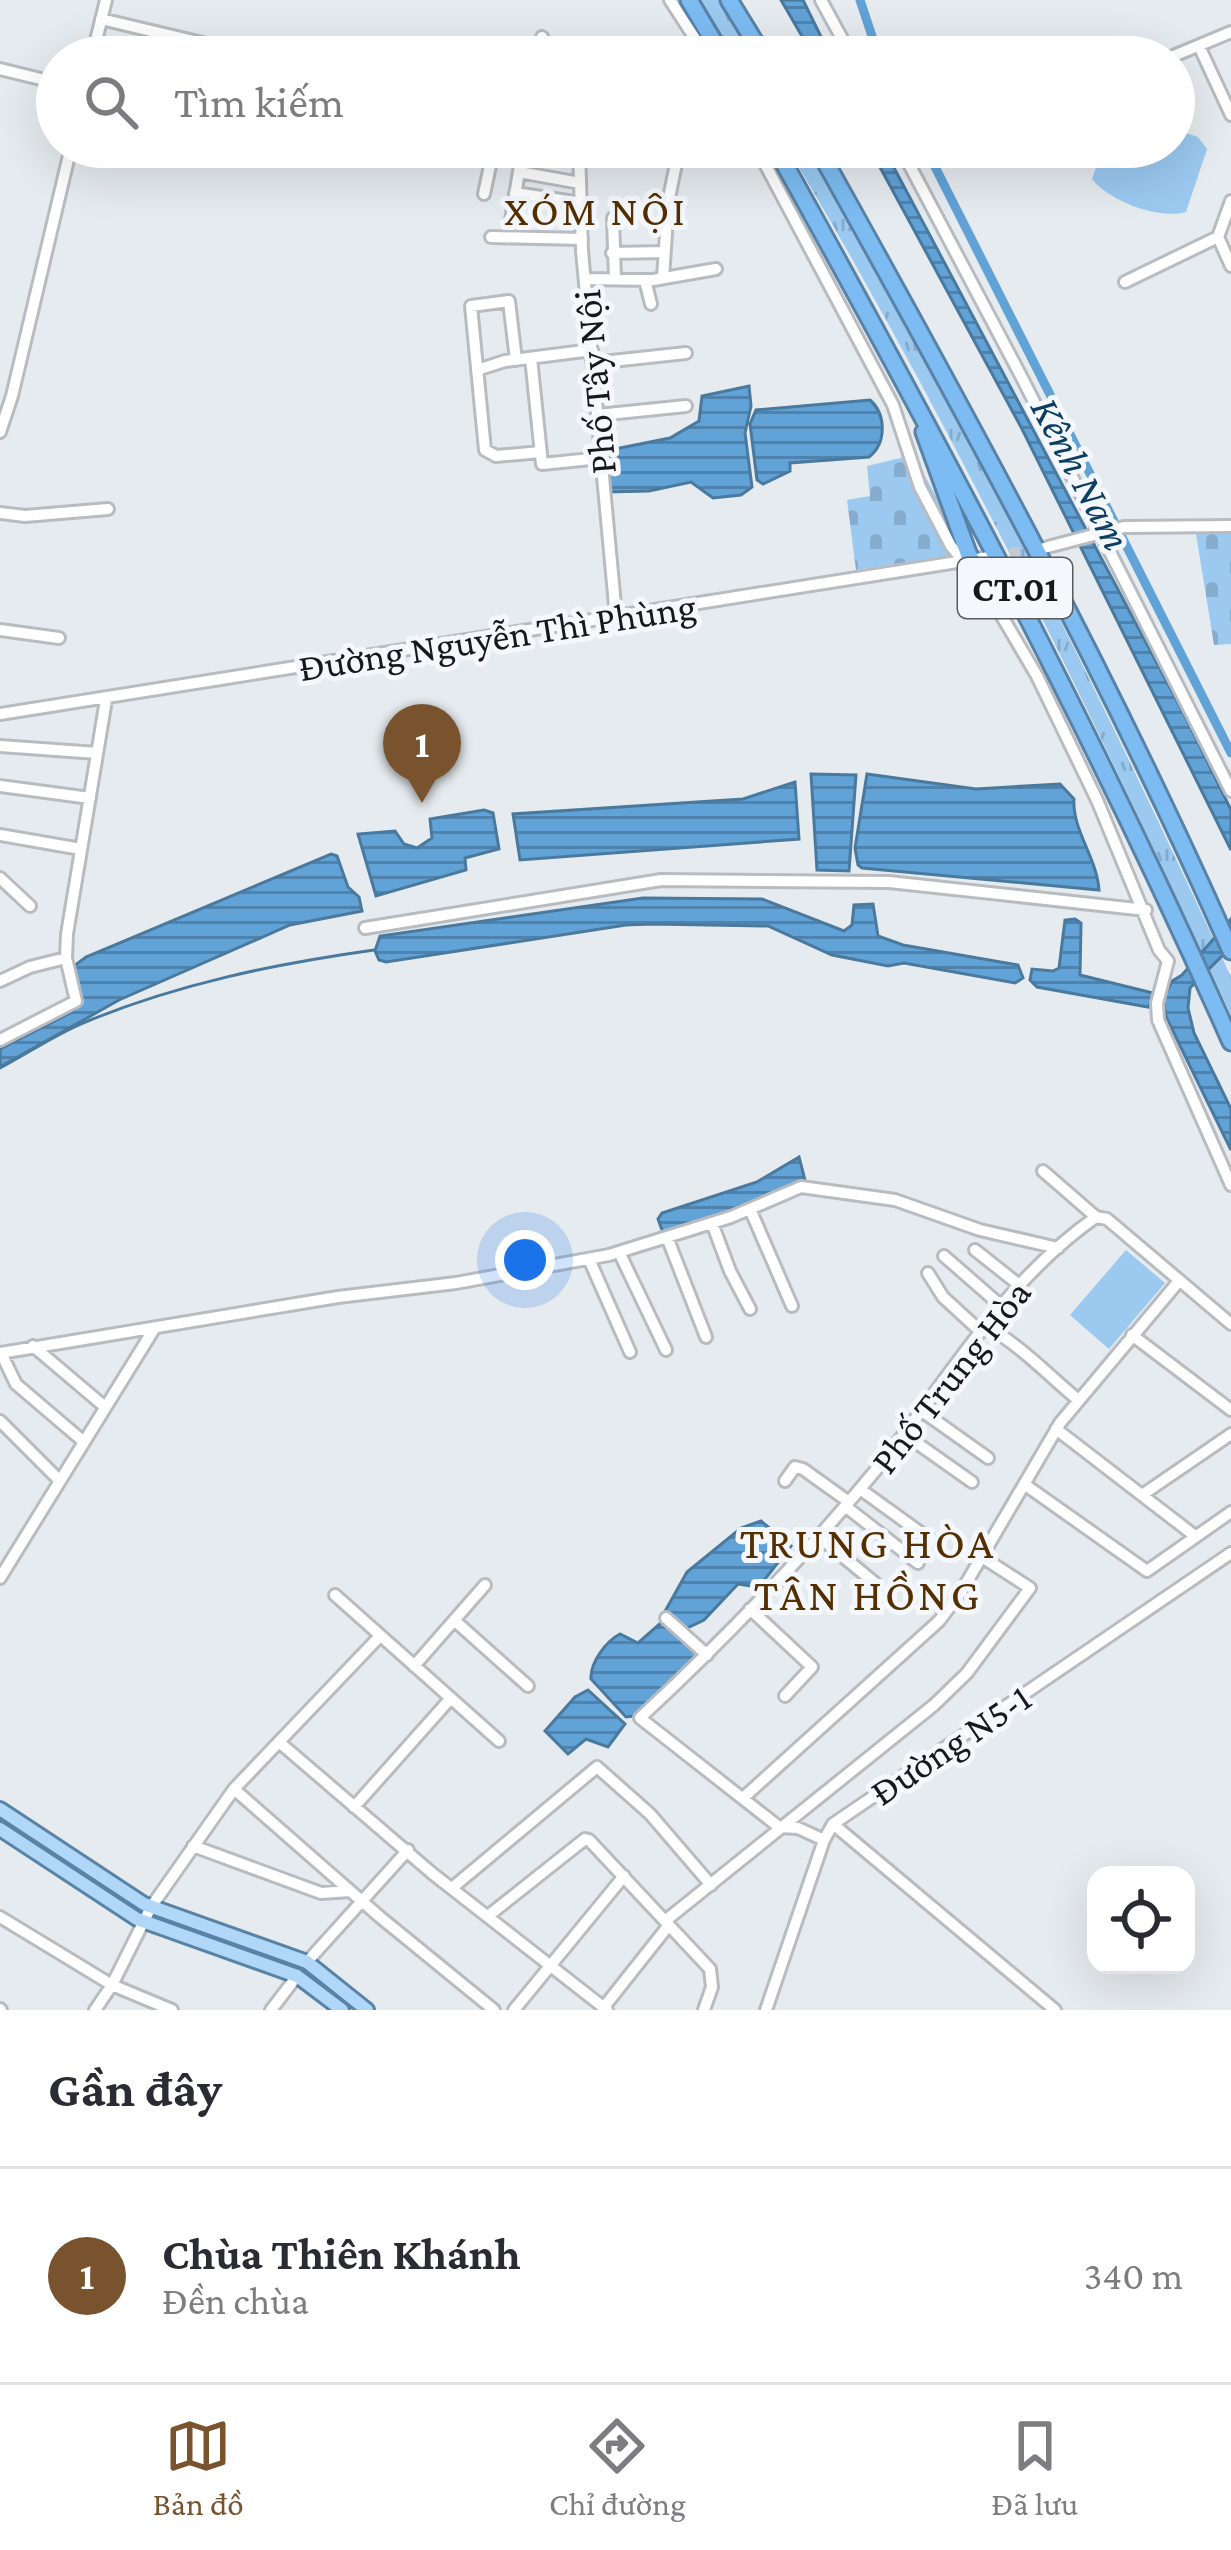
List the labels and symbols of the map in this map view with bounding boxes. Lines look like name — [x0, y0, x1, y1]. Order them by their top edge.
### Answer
district label: XÓM NỘI — [504, 187, 688, 234]
street label: Phố Tây Nội — [565, 288, 625, 476]
water label: Kênh Nam — [1022, 389, 1141, 558]
road number: CT.01 — [958, 558, 1072, 618]
street label: Đường Nguyễn Thì Phùng — [295, 584, 699, 690]
pin: 1 — [383, 704, 461, 803]
your location — [495, 1230, 555, 1290]
street label: Phố Trung Hòa — [862, 1271, 1040, 1482]
district label: TRUNG HÒA TÂN HỒNG — [740, 1518, 996, 1620]
street label: Đường N5-1 — [862, 1675, 1039, 1814]

